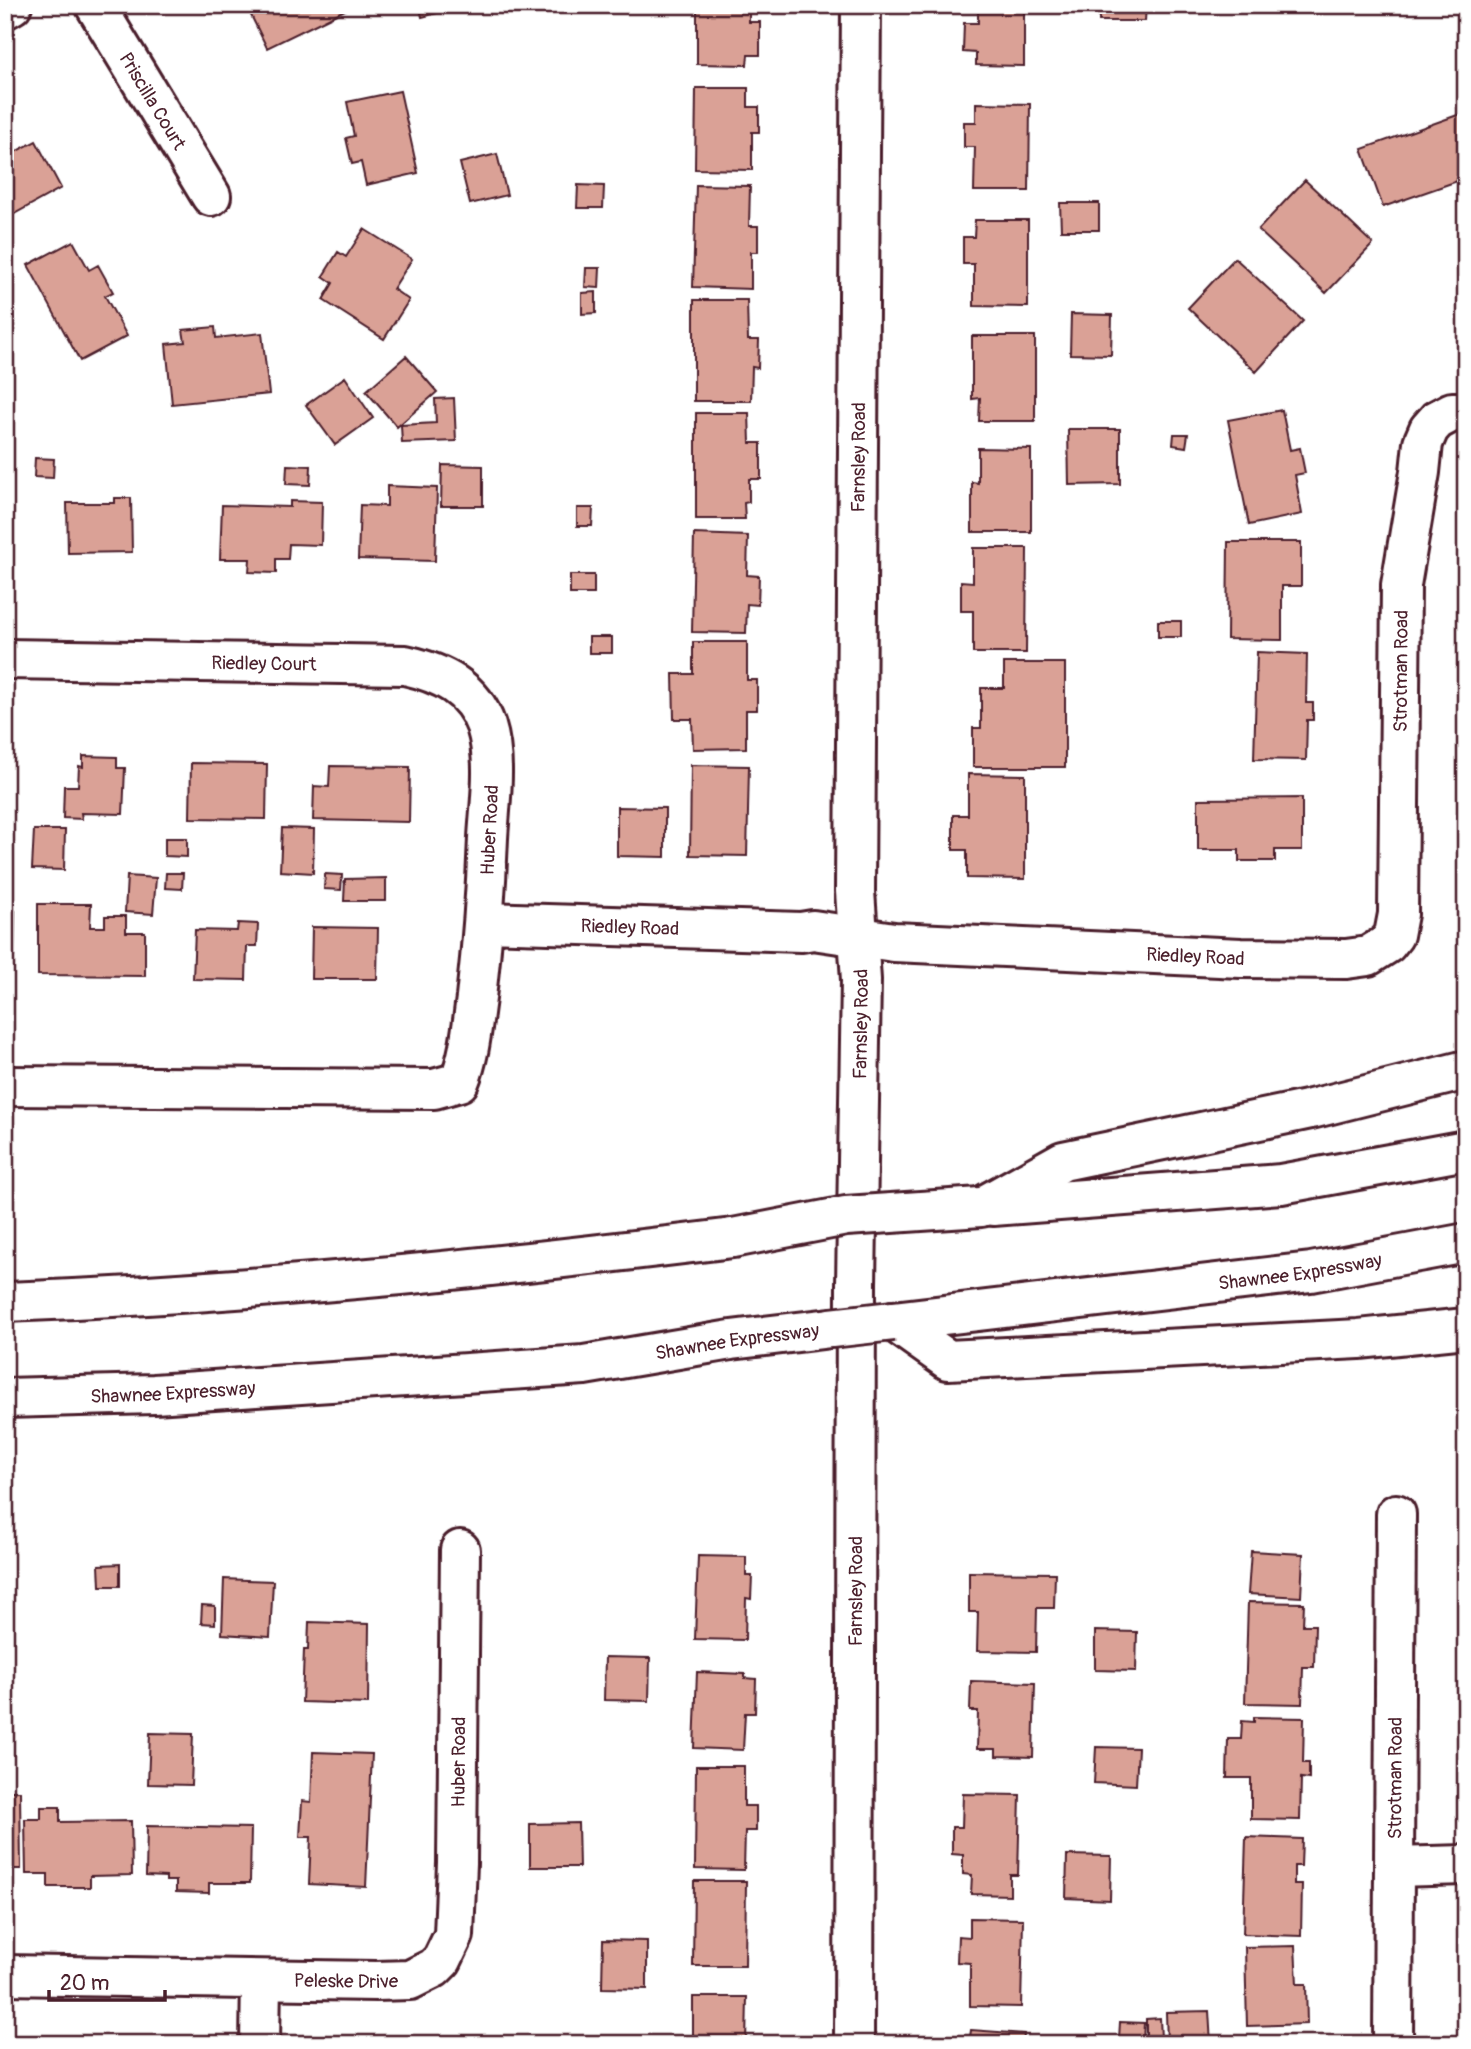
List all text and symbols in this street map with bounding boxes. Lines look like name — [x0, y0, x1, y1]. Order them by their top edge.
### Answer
street label: Priscilla Court — [114, 48, 191, 155]
street label: Farnsley Road — [847, 402, 871, 513]
street label: Strotman Road — [1389, 610, 1414, 732]
street label: Riedley Court — [211, 651, 317, 677]
street label: Huber Road — [476, 784, 504, 876]
street label: Riedley Road — [580, 914, 680, 941]
street label: Riedley Road — [1146, 943, 1245, 971]
street label: Farnsley Road — [848, 968, 874, 1079]
street label: Shawnee Expressway — [1217, 1248, 1384, 1296]
street label: Shawnee Expressway — [653, 1319, 820, 1366]
street label: Shawnee Expressway — [90, 1376, 256, 1409]
street label: Farnsley Road — [844, 1536, 868, 1646]
street label: Huber Road — [447, 1717, 471, 1807]
street label: Strotman Road — [1383, 1717, 1408, 1839]
scale bar — [49, 1958, 164, 2002]
street label: Peleske Drive — [294, 1969, 399, 1994]
text: 20 m — [60, 1970, 109, 1997]

